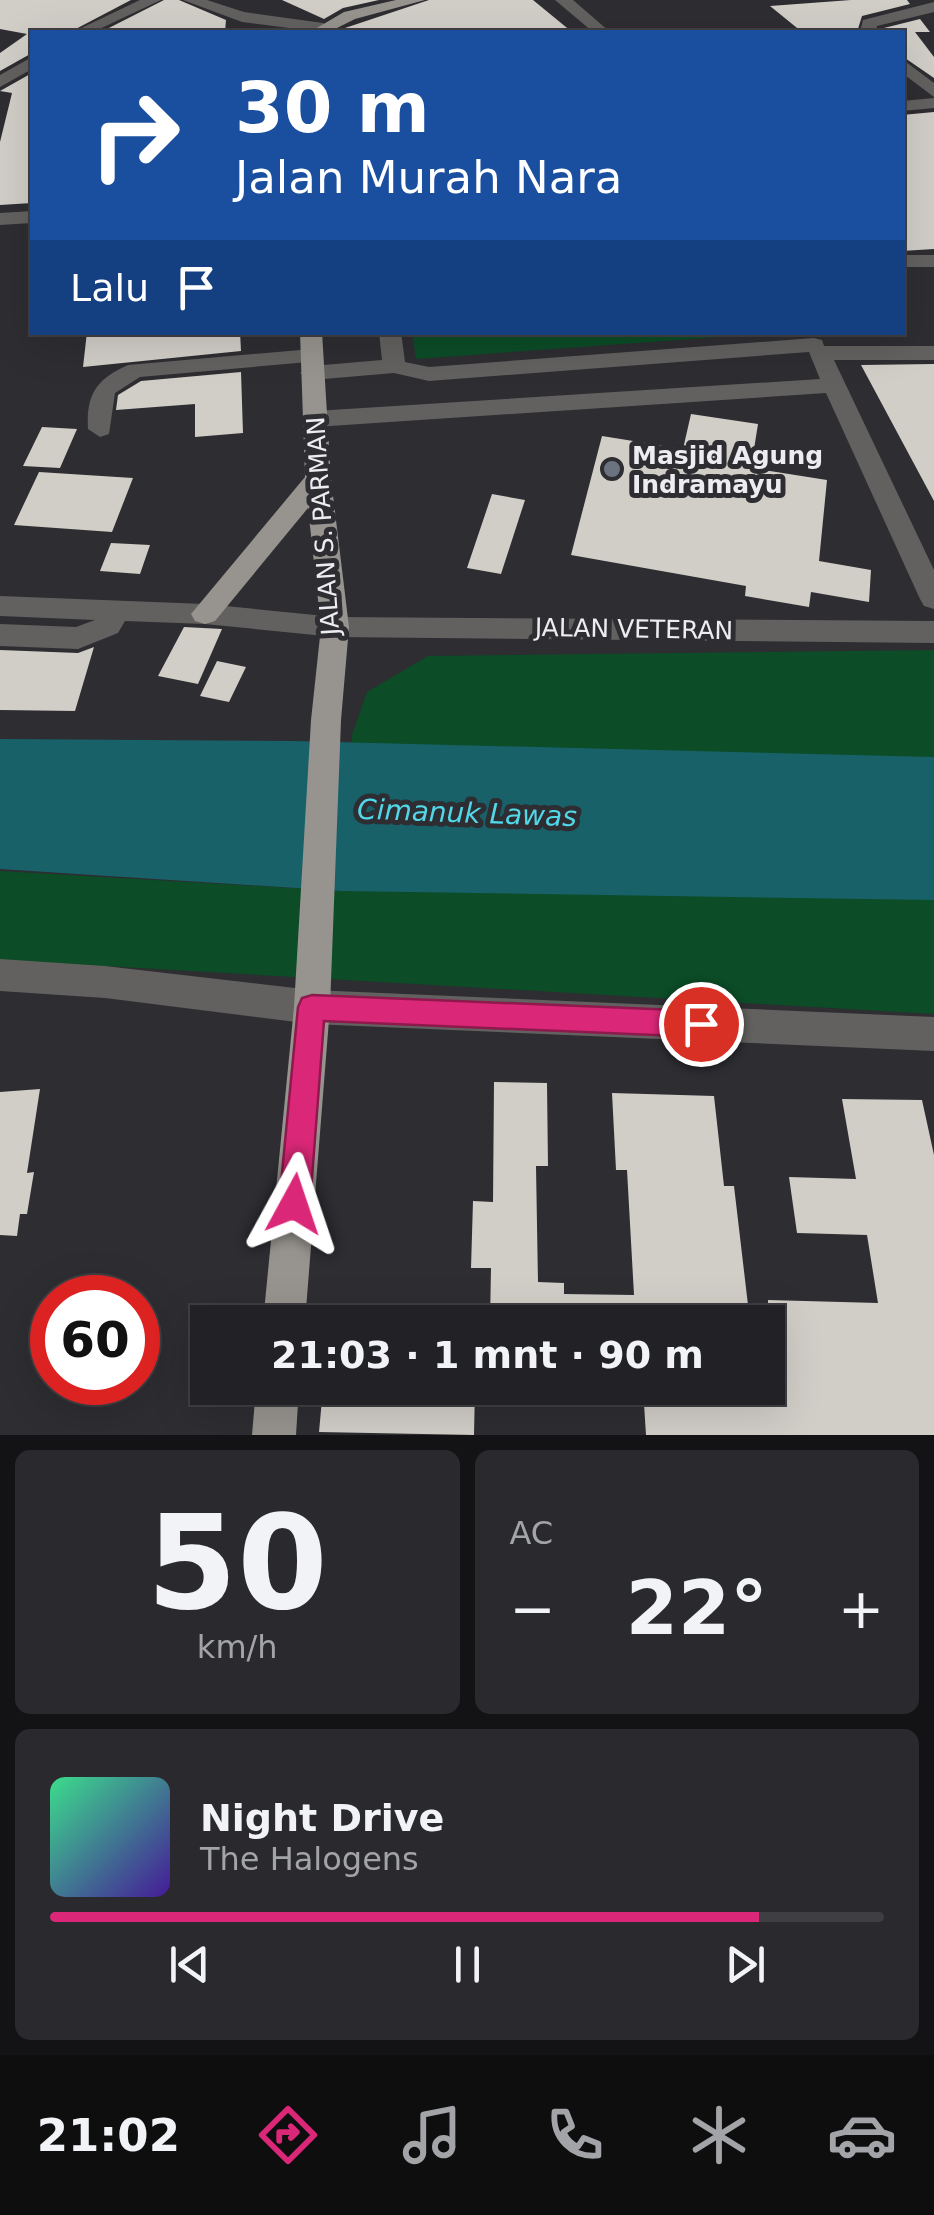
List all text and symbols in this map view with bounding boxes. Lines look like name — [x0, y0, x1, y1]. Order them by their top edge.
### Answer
text: 30 m — [235, 67, 430, 149]
icon: right — [70, 70, 200, 200]
text: Jalan Murah Nara — [235, 151, 622, 204]
icon: arrive — [169, 260, 224, 315]
text: Lalu — [70, 266, 149, 310]
street label: JALAN S. PARMAN — [301, 416, 345, 638]
place label: Masjid Agung Indramayu — [632, 441, 823, 499]
marker: Masjid Agung Indramayu — [601, 458, 623, 480]
street label: JALAN VETERAN — [533, 613, 733, 645]
water label: Cimanuk Lawas — [357, 793, 577, 833]
pin — [659, 982, 744, 1067]
icon: arrive — [674, 997, 729, 1052]
position arrow — [242, 1152, 346, 1256]
speed limit sign: 60 — [30, 1275, 160, 1405]
text: 21:03 · 1 mnt · 90 m — [271, 1333, 704, 1377]
text: 50 — [147, 1487, 328, 1639]
text: AC — [510, 1514, 553, 1552]
text: 22° — [626, 1564, 768, 1652]
text: − — [510, 1577, 556, 1641]
text: + — [838, 1577, 884, 1641]
text: km/h — [197, 1628, 278, 1666]
text: Night Drive — [200, 1796, 444, 1840]
text: The Halogens — [200, 1840, 419, 1878]
icon: previous — [162, 1937, 217, 1992]
icon: pause — [440, 1937, 495, 1992]
icon: next — [718, 1937, 773, 1992]
icon: directions — [253, 2100, 323, 2170]
icon: music — [397, 2100, 467, 2170]
icon: phone — [540, 2100, 610, 2170]
icon: climate — [684, 2100, 754, 2170]
icon: car — [827, 2100, 897, 2170]
text: 21:02 — [37, 2109, 180, 2162]

